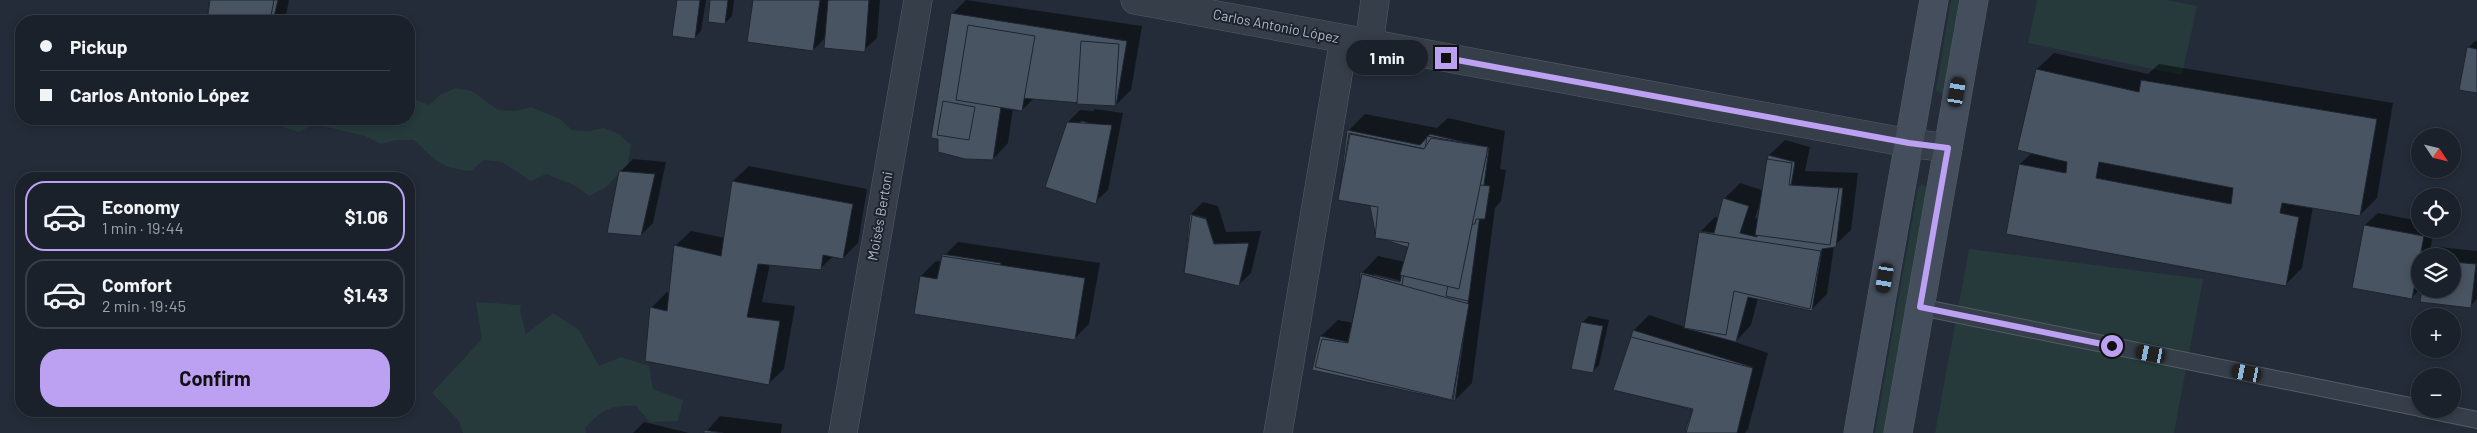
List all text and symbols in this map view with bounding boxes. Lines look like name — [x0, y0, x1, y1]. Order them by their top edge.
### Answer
street label: Carlos Antonio López — [1212, 5, 1341, 46]
text: Pickup — [70, 35, 128, 58]
callout: 1 min — [1346, 40, 1428, 76]
route end — [1435, 47, 1457, 69]
text: 1 min — [1369, 48, 1405, 67]
car — [1947, 76, 1966, 108]
text: Carlos Antonio López — [70, 83, 249, 106]
north arrow — [2411, 128, 2461, 178]
map controls — [2411, 128, 2461, 418]
street label: Moisés Bertoni — [863, 170, 896, 262]
button: locate — [2411, 188, 2461, 238]
icon: car — [42, 194, 87, 239]
text: Economy — [102, 195, 180, 218]
text: $1.06 — [345, 205, 388, 228]
text: 1 min · 19:44 — [102, 218, 184, 237]
button: layers — [2411, 248, 2461, 298]
car — [1875, 262, 1894, 294]
icon: car — [42, 272, 87, 317]
text: Comfort — [102, 273, 172, 296]
text: $1.43 — [344, 283, 388, 306]
text: 2 min · 19:45 — [102, 296, 186, 315]
button: + — [2411, 308, 2461, 358]
route start — [2101, 335, 2123, 357]
car — [2134, 344, 2167, 364]
button: Confirm — [40, 349, 390, 407]
car — [2230, 363, 2263, 383]
button: − — [2411, 368, 2461, 418]

